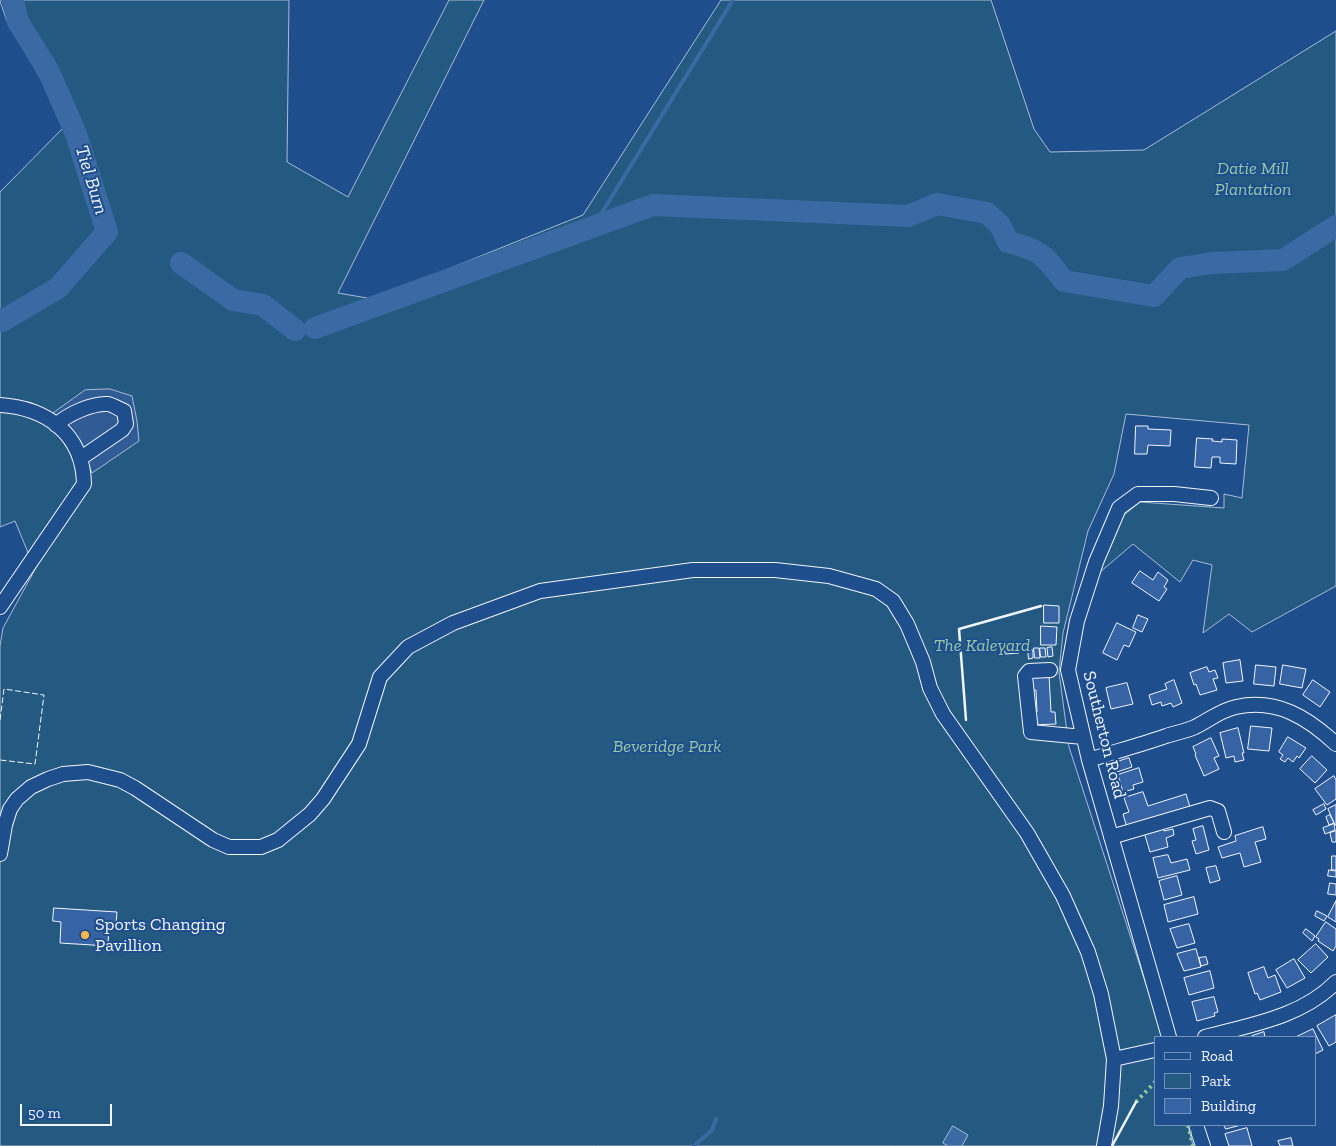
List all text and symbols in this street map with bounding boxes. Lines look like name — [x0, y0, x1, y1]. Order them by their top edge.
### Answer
water label: Tiel Burn — [70, 143, 112, 217]
park label: Datie Mill Plantation — [1215, 158, 1291, 200]
park label: The Kaleyard — [934, 635, 1030, 657]
street label: Southerton Road — [1078, 669, 1130, 801]
park label: Beveridge Park — [613, 736, 721, 758]
place label: Sports Changing Pavillion — [95, 914, 226, 956]
marker: Sports Changing Pavillion — [79, 929, 91, 941]
legend — [1154, 1036, 1316, 1126]
text: Road — [1201, 1047, 1233, 1065]
text: Park — [1201, 1072, 1231, 1090]
scale bar — [22, 1094, 115, 1126]
text: Building — [1201, 1097, 1256, 1115]
text: 50 m — [28, 1104, 61, 1122]

